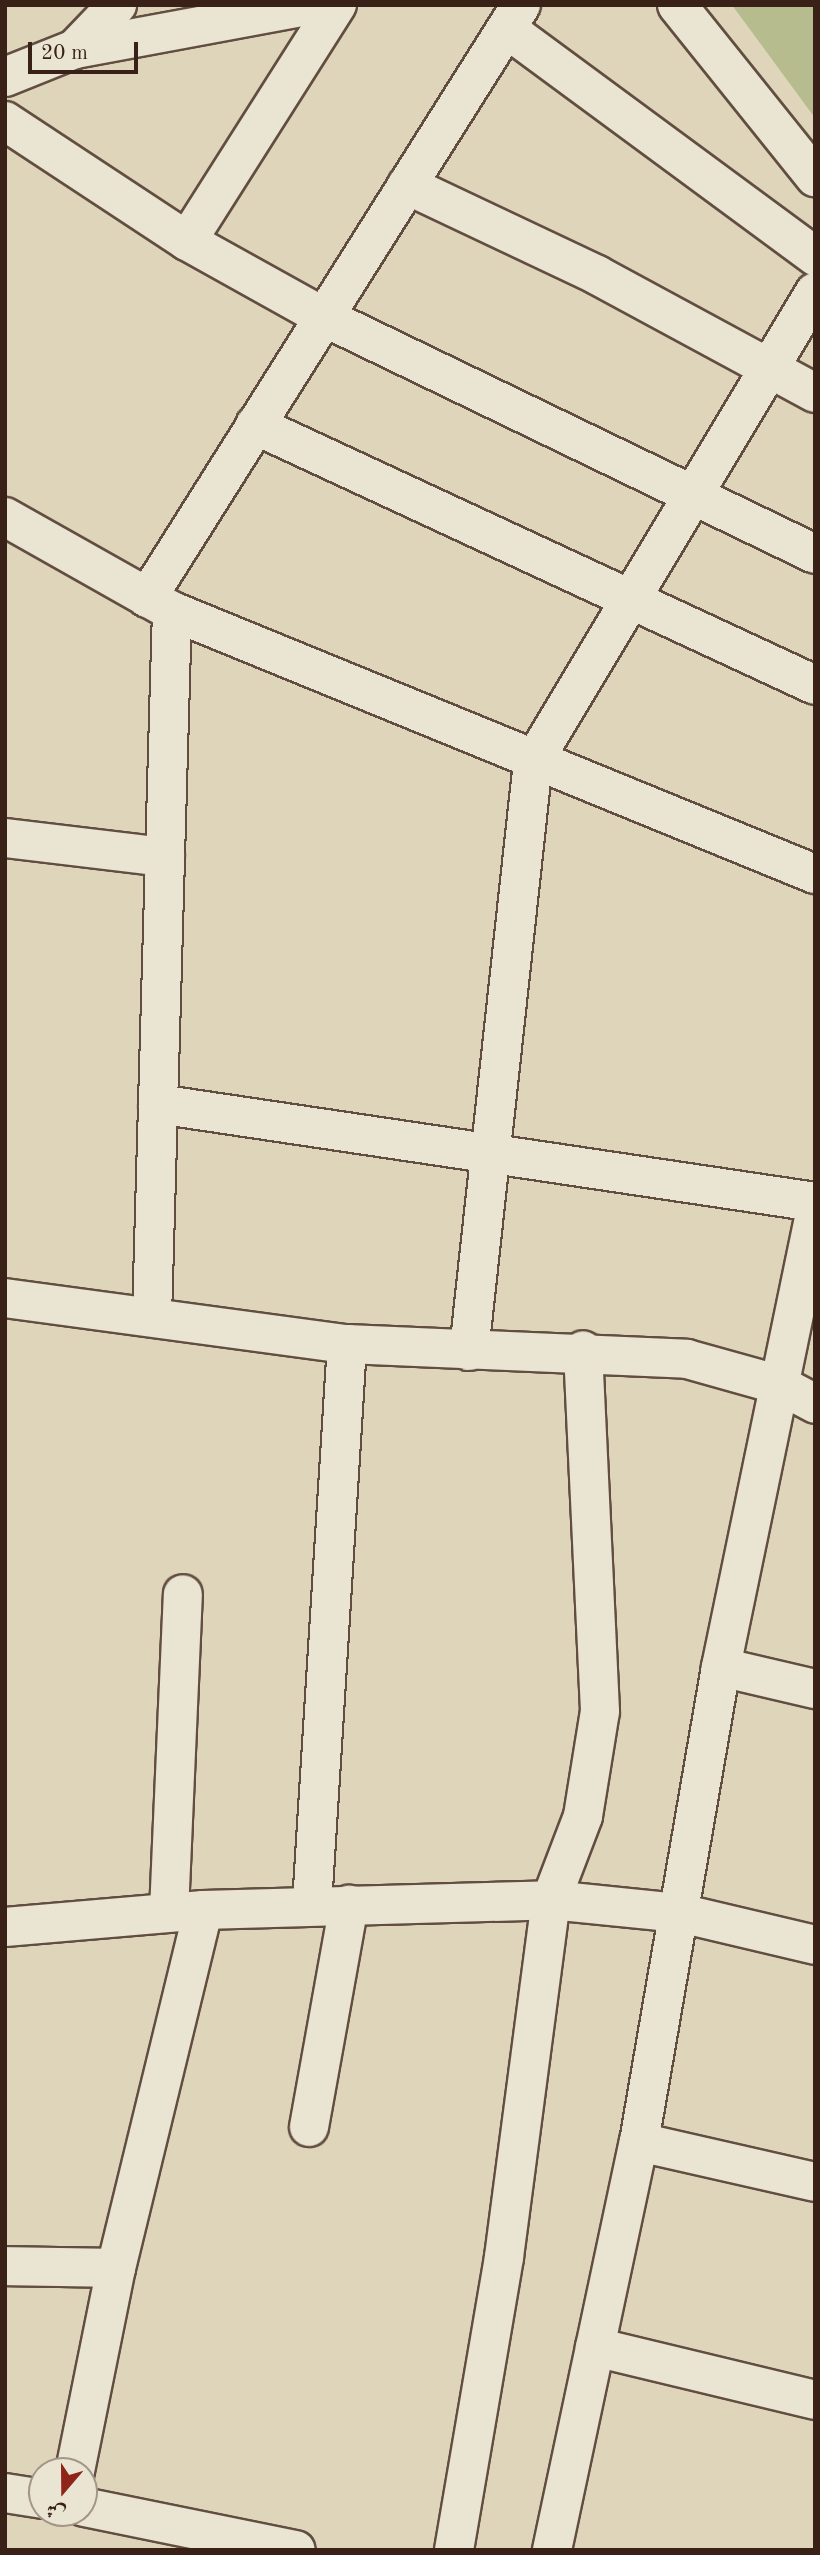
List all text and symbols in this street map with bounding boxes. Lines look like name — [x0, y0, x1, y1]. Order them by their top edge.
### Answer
scale bar — [32, 28, 142, 72]
text: 20 m — [41, 43, 88, 64]
north arrow — [28, 2457, 98, 2527]
text: ش — [44, 2498, 68, 2522]

